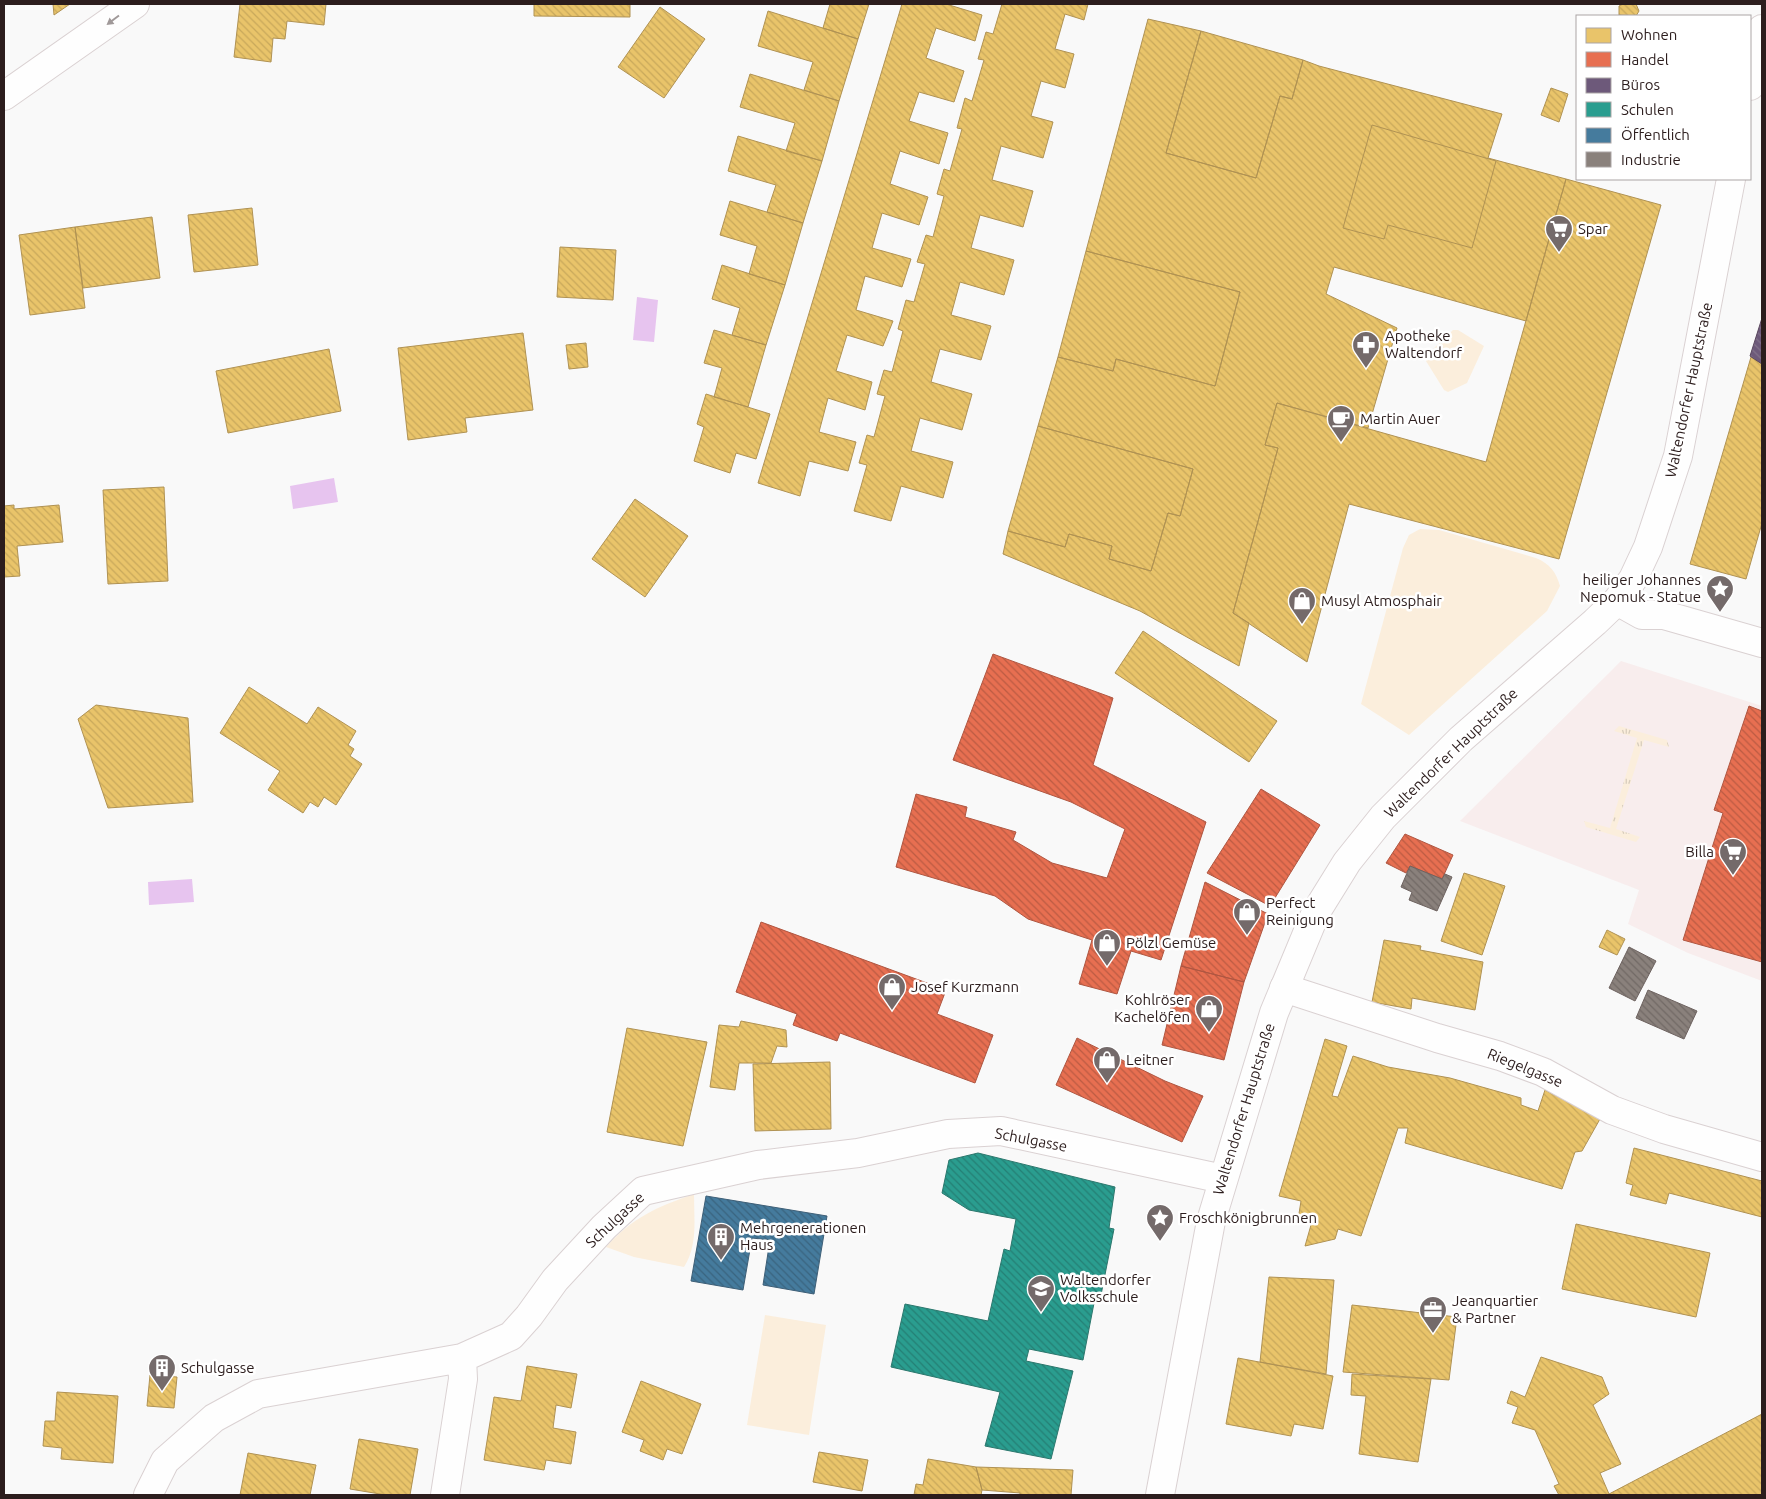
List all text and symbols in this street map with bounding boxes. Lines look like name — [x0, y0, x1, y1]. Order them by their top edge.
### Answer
one-way arrow — [106, 15, 120, 25]
legend — [1576, 15, 1751, 180]
text: Wohnen — [1621, 26, 1677, 43]
text: Handel — [1621, 51, 1669, 68]
text: Büros — [1621, 76, 1660, 93]
text: Schulen — [1621, 101, 1674, 118]
text: Öffentlich — [1621, 126, 1690, 143]
text: Industrie — [1621, 151, 1681, 168]
supermarket icon: Spar — [1544, 214, 1574, 253]
place label: Spar — [1578, 220, 1608, 237]
street label: Waltendorfer Hauptstraße — [1662, 301, 1715, 479]
place label: Apotheke Waltendorf — [1385, 327, 1462, 361]
pharmacy icon: Apotheke Waltendorf — [1351, 330, 1381, 369]
cafe icon: Martin Auer — [1326, 404, 1356, 443]
place label: Martin Auer — [1360, 410, 1441, 427]
place label: heiliger Johannes Nepomuk - Statue — [1580, 571, 1701, 605]
place icon: heiliger Johannes Nepomuk - Statue — [1705, 574, 1735, 613]
shop icon: Musyl Atmosphair — [1287, 586, 1317, 625]
place label: Musyl Atmosphair — [1321, 592, 1442, 609]
street label: Waltendorfer Hauptstraße — [1380, 684, 1521, 821]
supermarket icon: Billa — [1718, 837, 1748, 876]
place label: Billa — [1685, 843, 1714, 860]
place label: Perfect Reinigung — [1266, 894, 1334, 928]
shop icon: Perfect Reinigung — [1232, 897, 1262, 936]
shop icon: Pölzl Gemüse — [1092, 928, 1122, 967]
place label: Pölzl Gemüse — [1126, 934, 1216, 951]
shop icon: Josef Kurzmann — [877, 972, 907, 1011]
place label: Josef Kurzmann — [911, 978, 1019, 995]
place label: Kohlröser Kachelöfen — [1114, 991, 1190, 1025]
shop icon: Kohlröser Kachelöfen — [1194, 994, 1224, 1033]
street label: Waltendorfer Hauptstraße — [1209, 1021, 1278, 1197]
shop icon: Leitner — [1092, 1045, 1122, 1084]
street label: Riegelgasse — [1485, 1045, 1565, 1090]
place label: Leitner — [1126, 1051, 1174, 1068]
street label: Schulgasse — [993, 1124, 1069, 1155]
street label: Schulgasse — [582, 1188, 647, 1251]
place icon: Froschkönigbrunnen — [1145, 1203, 1175, 1242]
place label: Froschkönigbrunnen — [1179, 1209, 1317, 1226]
place label: Mehrgenerationen Haus — [740, 1219, 866, 1253]
building icon: Mehrgenerationen Haus — [706, 1222, 736, 1261]
place label: Waltendorfer Volksschule — [1060, 1271, 1151, 1305]
school or university icon: Waltendorfer Volksschule — [1026, 1274, 1056, 1313]
place label: Jeanquartier & Partner — [1452, 1292, 1538, 1326]
office icon: Jeanquartier & Partner — [1418, 1295, 1448, 1334]
building icon: Schulgasse — [147, 1353, 177, 1392]
place label: Schulgasse — [181, 1359, 255, 1376]

